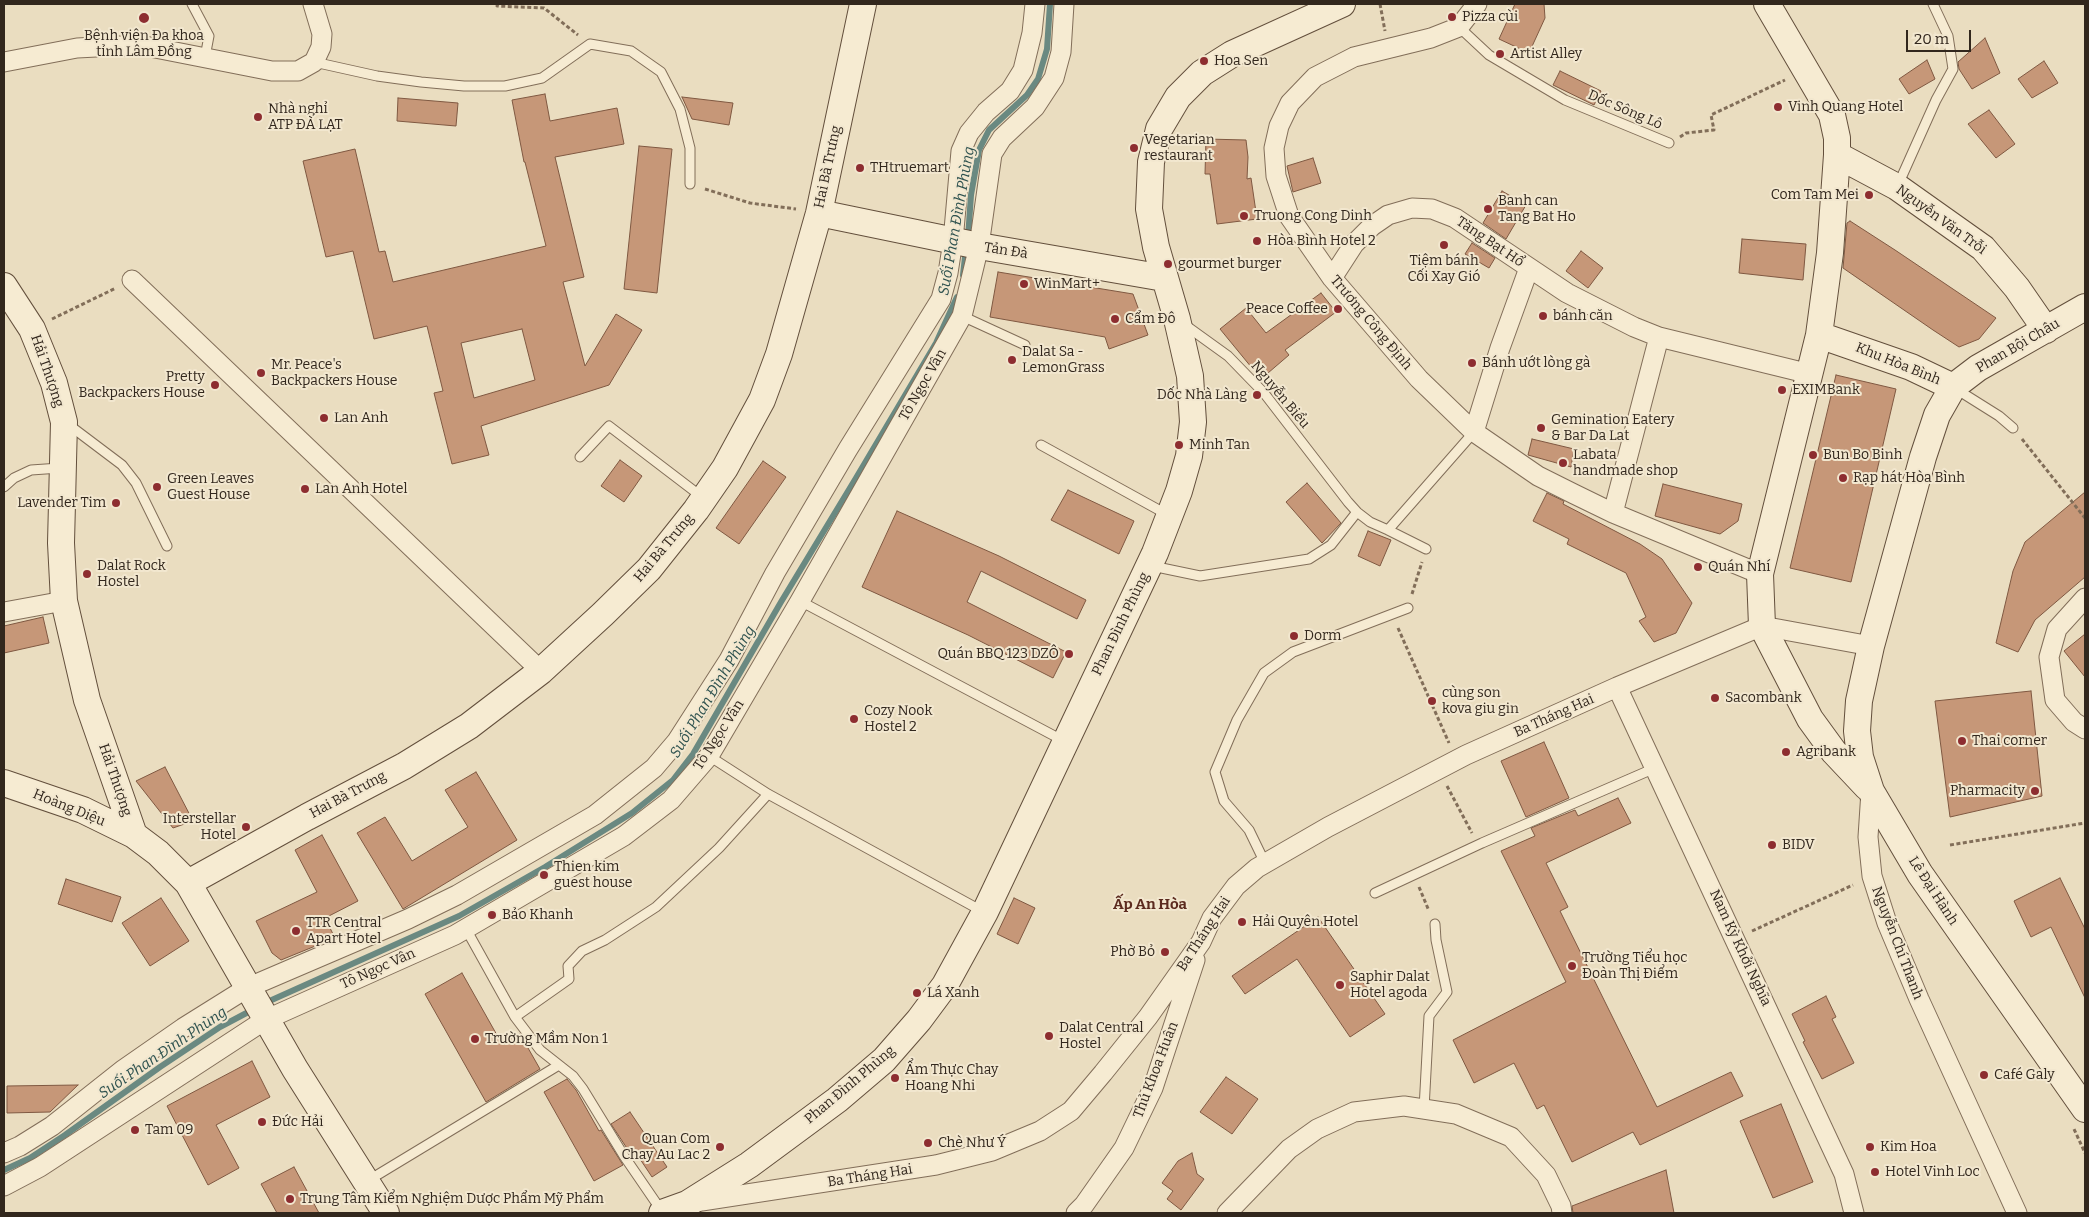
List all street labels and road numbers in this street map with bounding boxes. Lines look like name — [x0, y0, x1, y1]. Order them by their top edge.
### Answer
street label: Dốc Sông Lô — [1585, 87, 1665, 133]
street label: Hai Bà Trưng — [811, 124, 845, 210]
street label: Nguyễn Văn Trỗi — [1893, 182, 1989, 258]
street label: Tăng Bạt Hổ — [1453, 213, 1527, 271]
street label: Tản Đà — [983, 239, 1029, 263]
street label: Trương Công Định — [1327, 272, 1415, 374]
street label: Phan Bội Châu — [1973, 315, 2063, 377]
street label: Hải Thượng — [27, 332, 67, 410]
street label: Khu Hòa Bình — [1853, 339, 1943, 389]
street label: Tô Ngọc Vân — [896, 346, 950, 424]
street label: Nguyễn Biểu — [1247, 358, 1313, 432]
street label: Hai Bà Trưng — [630, 510, 698, 586]
street label: Phan Đình Phùng — [1089, 570, 1153, 678]
street label: Ba Tháng Hai — [1511, 691, 1597, 741]
street label: Tô Ngọc Vân — [690, 697, 748, 773]
street label: Hải Thượng — [95, 741, 135, 819]
street label: Hai Bà Trưng — [307, 768, 389, 822]
street label: Hoàng Diệu — [30, 786, 108, 830]
street label: Lê Đại Hành — [1905, 853, 1961, 929]
street label: Nguyễn Chí Thanh — [1868, 884, 1926, 1002]
street label: Nam Kỳ Khởi Nghĩa — [1706, 887, 1774, 1009]
street label: Ba Tháng Hai — [1174, 893, 1234, 975]
street label: Tô Ngọc Vân — [338, 945, 418, 993]
street label: Thủ Khoa Huân — [1130, 1020, 1182, 1120]
street label: Phan Đình Phùng — [801, 1042, 899, 1128]
street label: Ba Tháng Hai — [826, 1161, 914, 1191]

